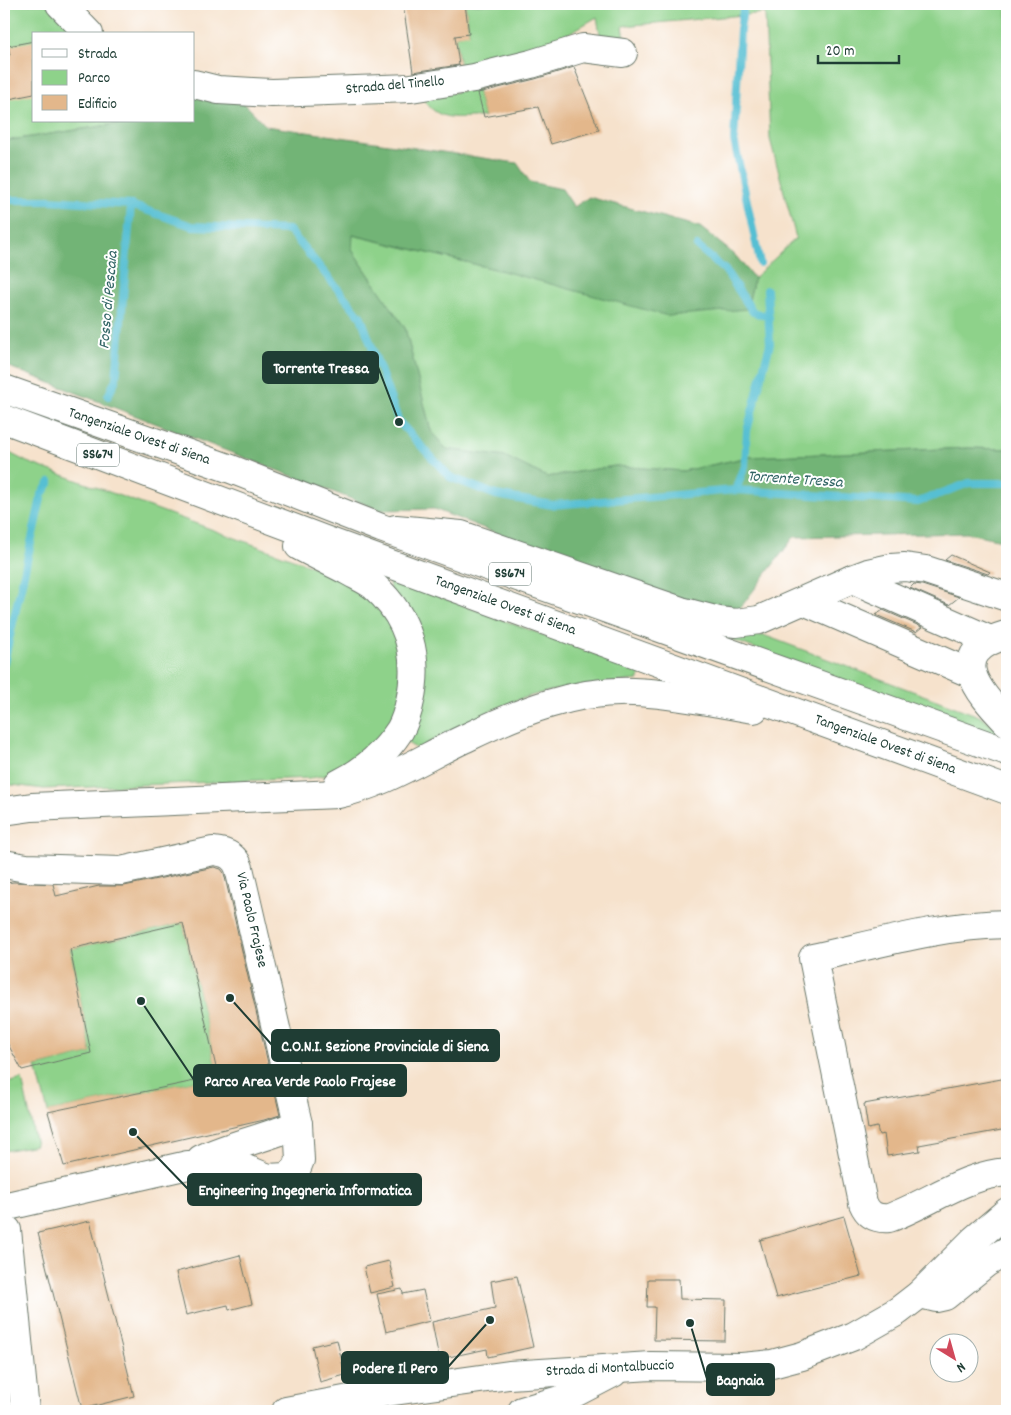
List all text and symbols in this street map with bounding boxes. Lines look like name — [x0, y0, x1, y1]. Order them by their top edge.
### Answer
legend — [32, 32, 195, 122]
scale bar — [818, 32, 900, 64]
text: 20 m — [826, 41, 854, 63]
text: Strada — [78, 44, 118, 66]
text: Parco — [78, 68, 110, 90]
street label: Strada del Tinello — [345, 71, 446, 101]
text: Edificio — [78, 94, 117, 116]
water label: Fosso di Pescaia — [93, 249, 125, 350]
callout: Torrente Tressa — [263, 352, 378, 383]
text: Torrente Tressa — [273, 358, 370, 381]
street label: Tangenziale Ovest di Siena — [65, 402, 214, 472]
road number: SS674 — [77, 444, 119, 466]
water label: Torrente Tressa — [747, 465, 845, 495]
road number: SS674 — [489, 562, 531, 586]
street label: Tangenziale Ovest di Siena — [431, 570, 580, 642]
street label: Tangenziale Ovest di Siena — [811, 709, 960, 781]
street label: Via Paolo Frajese — [229, 870, 273, 970]
callout: C.O.N.I. Sezione Provinciale di Siena — [272, 1030, 499, 1061]
text: C.O.N.I. Sezione Provinciale di Siena — [281, 1036, 490, 1059]
callout: Parco Area Verde Paolo Frajese — [194, 1065, 406, 1096]
text: Parco Area Verde Paolo Frajese — [204, 1071, 396, 1094]
callout: Engineering Ingegneria Informatica — [188, 1174, 421, 1205]
text: Engineering Ingegneria Informatica — [198, 1180, 413, 1203]
north arrow — [928, 1332, 978, 1382]
callout: Podere Il Pero — [342, 1352, 448, 1383]
street label: Strada di Montalbuccio — [545, 1355, 675, 1383]
text: N — [952, 1357, 969, 1377]
text: Podere Il Pero — [352, 1358, 438, 1381]
callout: Bagnaia — [707, 1364, 774, 1395]
text: Bagnaia — [716, 1370, 765, 1393]

